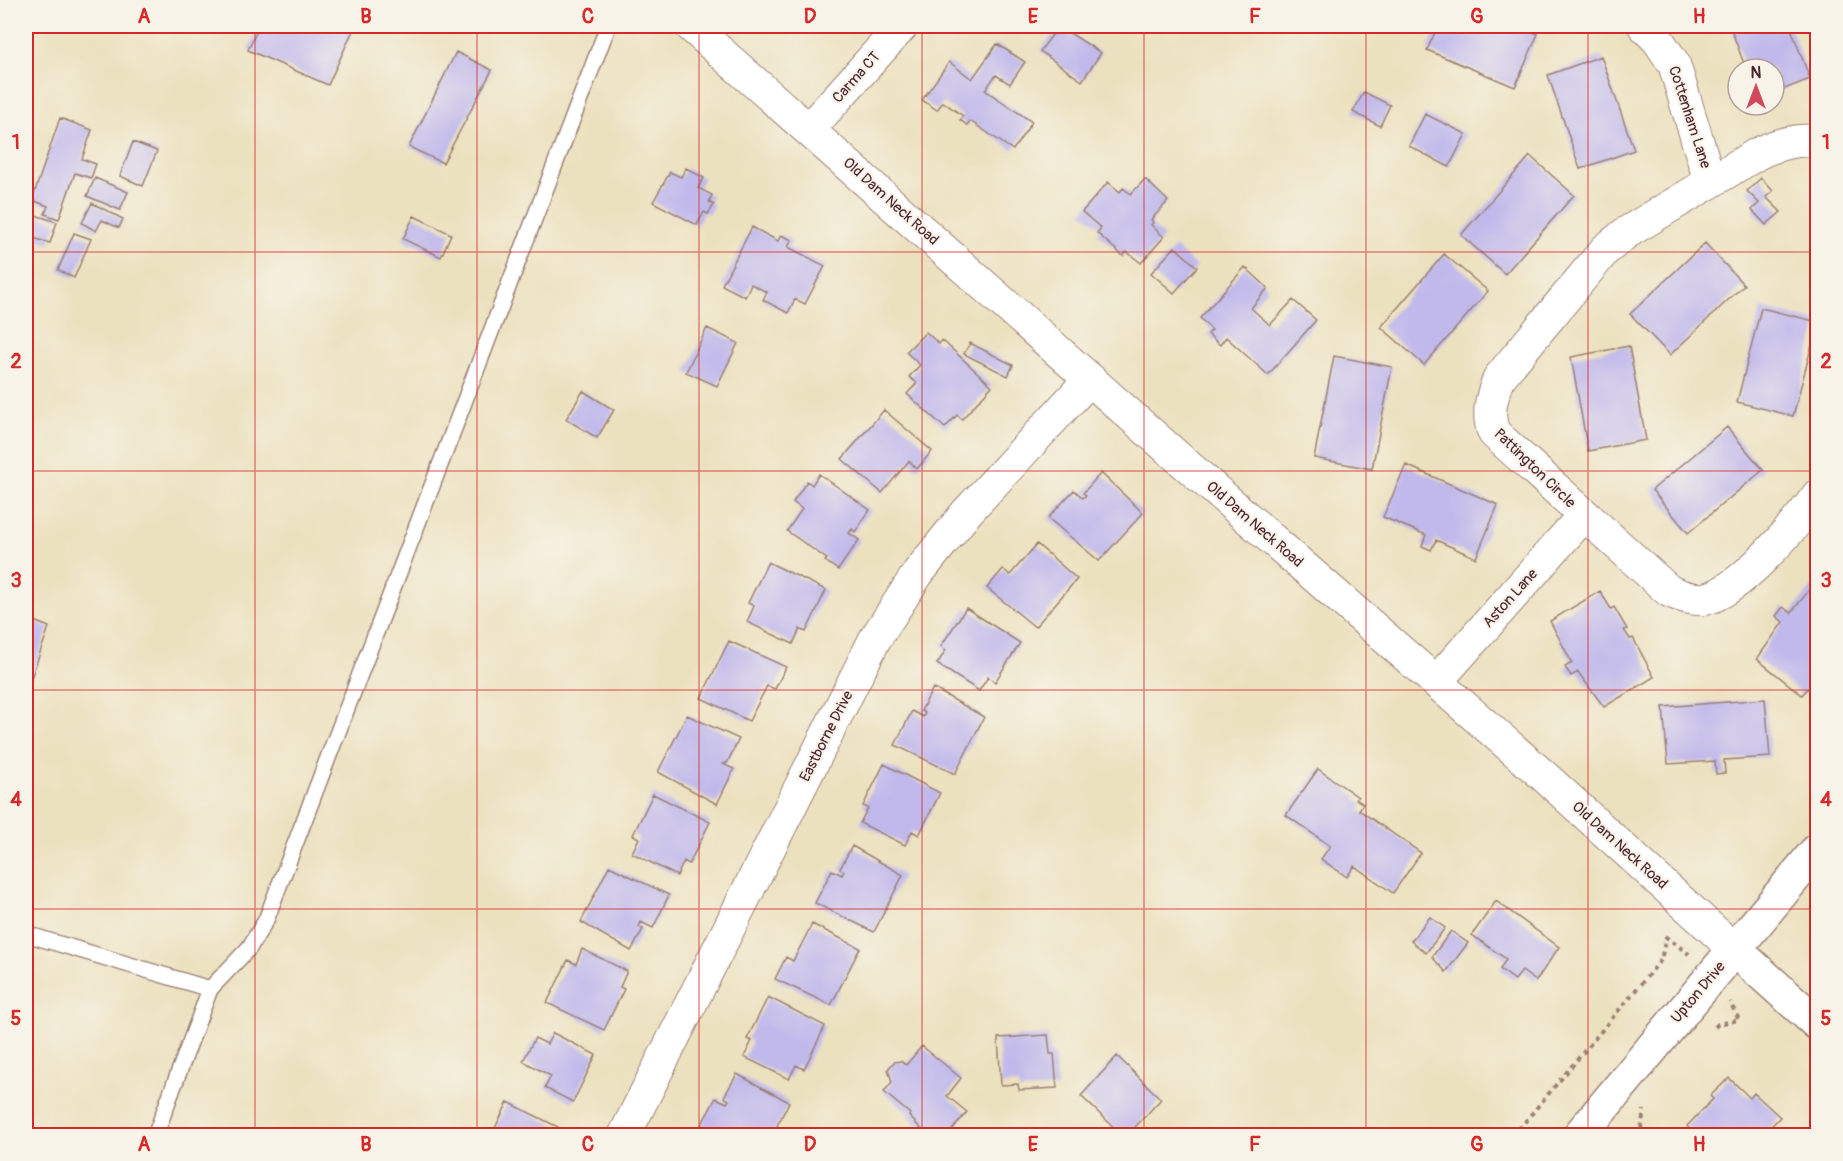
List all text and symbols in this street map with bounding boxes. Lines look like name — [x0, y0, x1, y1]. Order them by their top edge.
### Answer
text: A — [138, 4, 151, 29]
text: B — [360, 4, 372, 29]
text: C — [582, 4, 594, 29]
text: D — [804, 4, 817, 29]
text: E — [1028, 4, 1039, 29]
text: F — [1249, 4, 1261, 29]
text: G — [1470, 4, 1484, 29]
text: H — [1693, 4, 1706, 29]
street label: Carma CT — [828, 48, 884, 107]
north arrow — [1726, 57, 1786, 117]
text: N — [1751, 63, 1762, 83]
street label: Cottenham Lane — [1664, 64, 1715, 171]
text: 1 — [12, 130, 20, 155]
text: 1 — [1822, 130, 1830, 155]
street label: Old Dam Neck Road — [839, 153, 942, 249]
text: 2 — [10, 349, 22, 374]
text: 2 — [1820, 349, 1832, 374]
street label: Pattington Circle — [1490, 425, 1580, 513]
street label: Old Dam Neck Road — [1202, 477, 1307, 572]
street label: Aston Lane — [1479, 564, 1542, 632]
text: 3 — [10, 568, 22, 593]
text: 3 — [1820, 568, 1832, 593]
street label: Eastborne Drive — [795, 687, 858, 785]
text: 4 — [10, 787, 22, 812]
text: 4 — [1820, 787, 1832, 812]
street label: Old Dam Neck Road — [1568, 797, 1671, 893]
street label: Upton Drive — [1667, 957, 1730, 1027]
text: 5 — [11, 1006, 22, 1031]
text: 5 — [1821, 1006, 1832, 1031]
text: A — [138, 1132, 151, 1157]
text: B — [360, 1132, 372, 1157]
text: C — [582, 1132, 594, 1157]
text: D — [804, 1132, 817, 1157]
text: E — [1028, 1132, 1039, 1157]
text: F — [1249, 1132, 1261, 1157]
text: G — [1470, 1132, 1484, 1157]
text: H — [1693, 1132, 1706, 1157]

